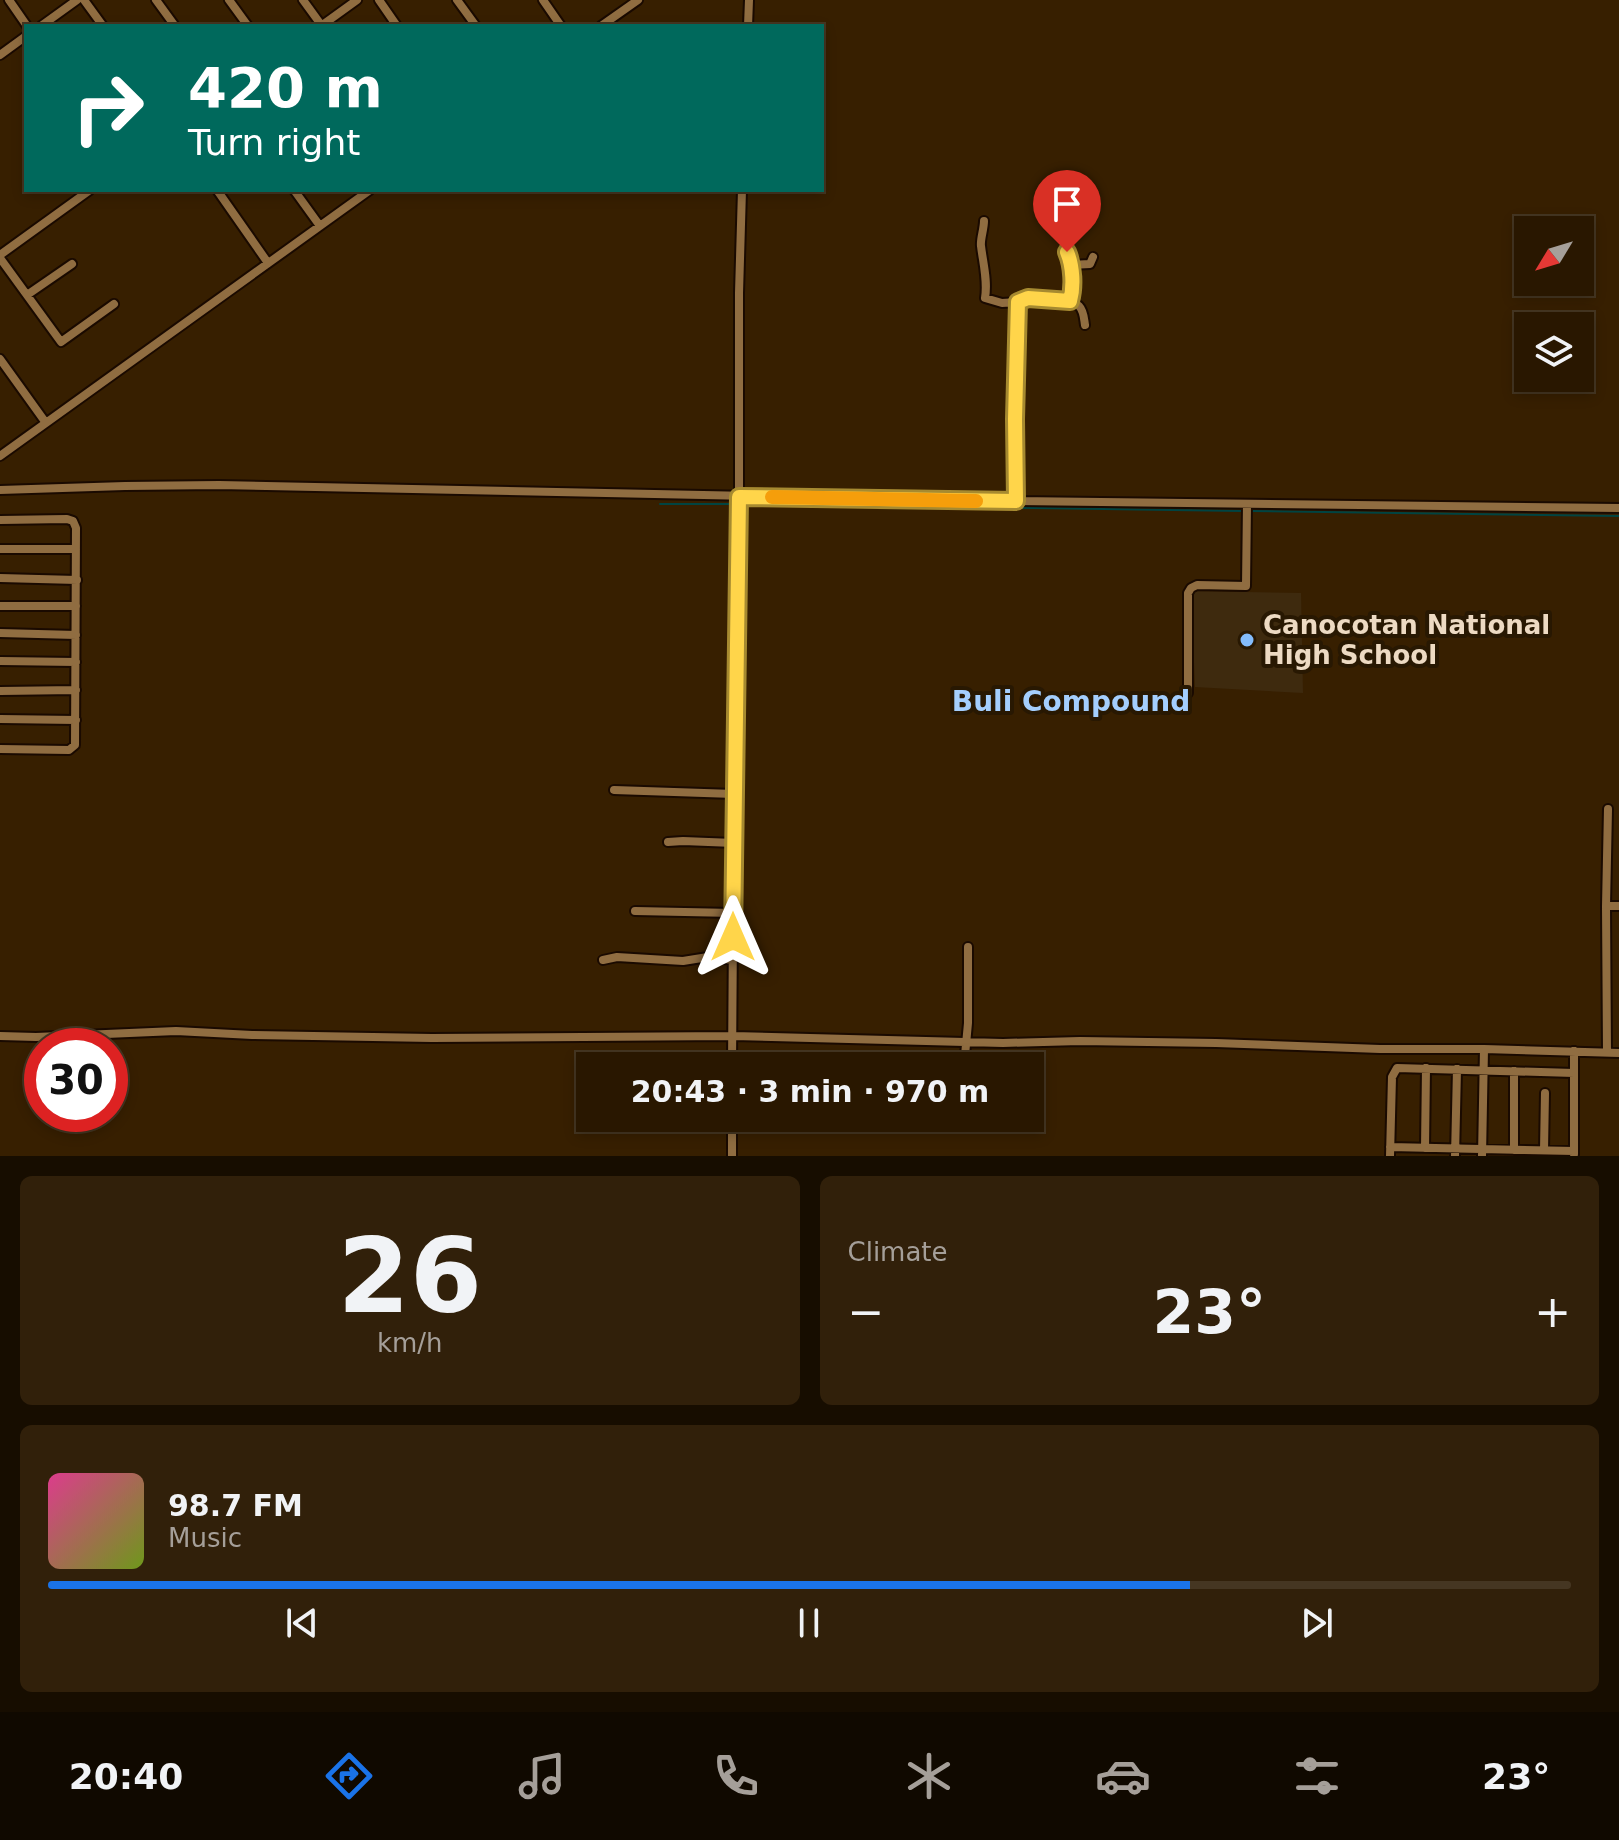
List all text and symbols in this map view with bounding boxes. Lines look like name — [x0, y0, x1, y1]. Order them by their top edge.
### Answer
text: 420 m — [188, 55, 383, 120]
icon: right — [56, 56, 160, 160]
text: Turn right — [188, 122, 360, 163]
pin — [1033, 170, 1101, 252]
icon: arrive — [1045, 182, 1089, 226]
north arrow — [1514, 216, 1594, 296]
map controls — [1514, 216, 1594, 392]
button: layers — [1514, 312, 1594, 392]
place label: Canocotan National High School — [1263, 610, 1550, 670]
marker: Canocotan National High School — [1238, 631, 1256, 649]
district label: Buli Compound — [952, 685, 1190, 718]
position arrow — [691, 895, 775, 979]
speed limit sign: 30 — [24, 1028, 128, 1132]
text: 20:43 · 3 min · 970 m — [631, 1074, 989, 1109]
text: 26 — [337, 1215, 482, 1337]
text: Climate — [848, 1237, 948, 1267]
text: 23° — [1153, 1277, 1266, 1347]
text: − — [848, 1286, 884, 1337]
text: + — [1534, 1286, 1571, 1337]
text: km/h — [377, 1328, 443, 1358]
text: 98.7 FM — [168, 1488, 303, 1523]
text: Music — [168, 1523, 242, 1553]
icon: previous — [280, 1601, 324, 1645]
icon: pause — [787, 1601, 831, 1645]
icon: next — [1295, 1601, 1339, 1645]
icon: directions — [321, 1748, 377, 1804]
icon: music — [514, 1748, 570, 1804]
icon: phone — [708, 1748, 764, 1804]
icon: climate — [901, 1748, 957, 1804]
icon: car — [1095, 1748, 1151, 1804]
icon: filters — [1289, 1748, 1345, 1804]
text: 20:40 — [69, 1756, 183, 1797]
text: 23° — [1482, 1756, 1550, 1797]

